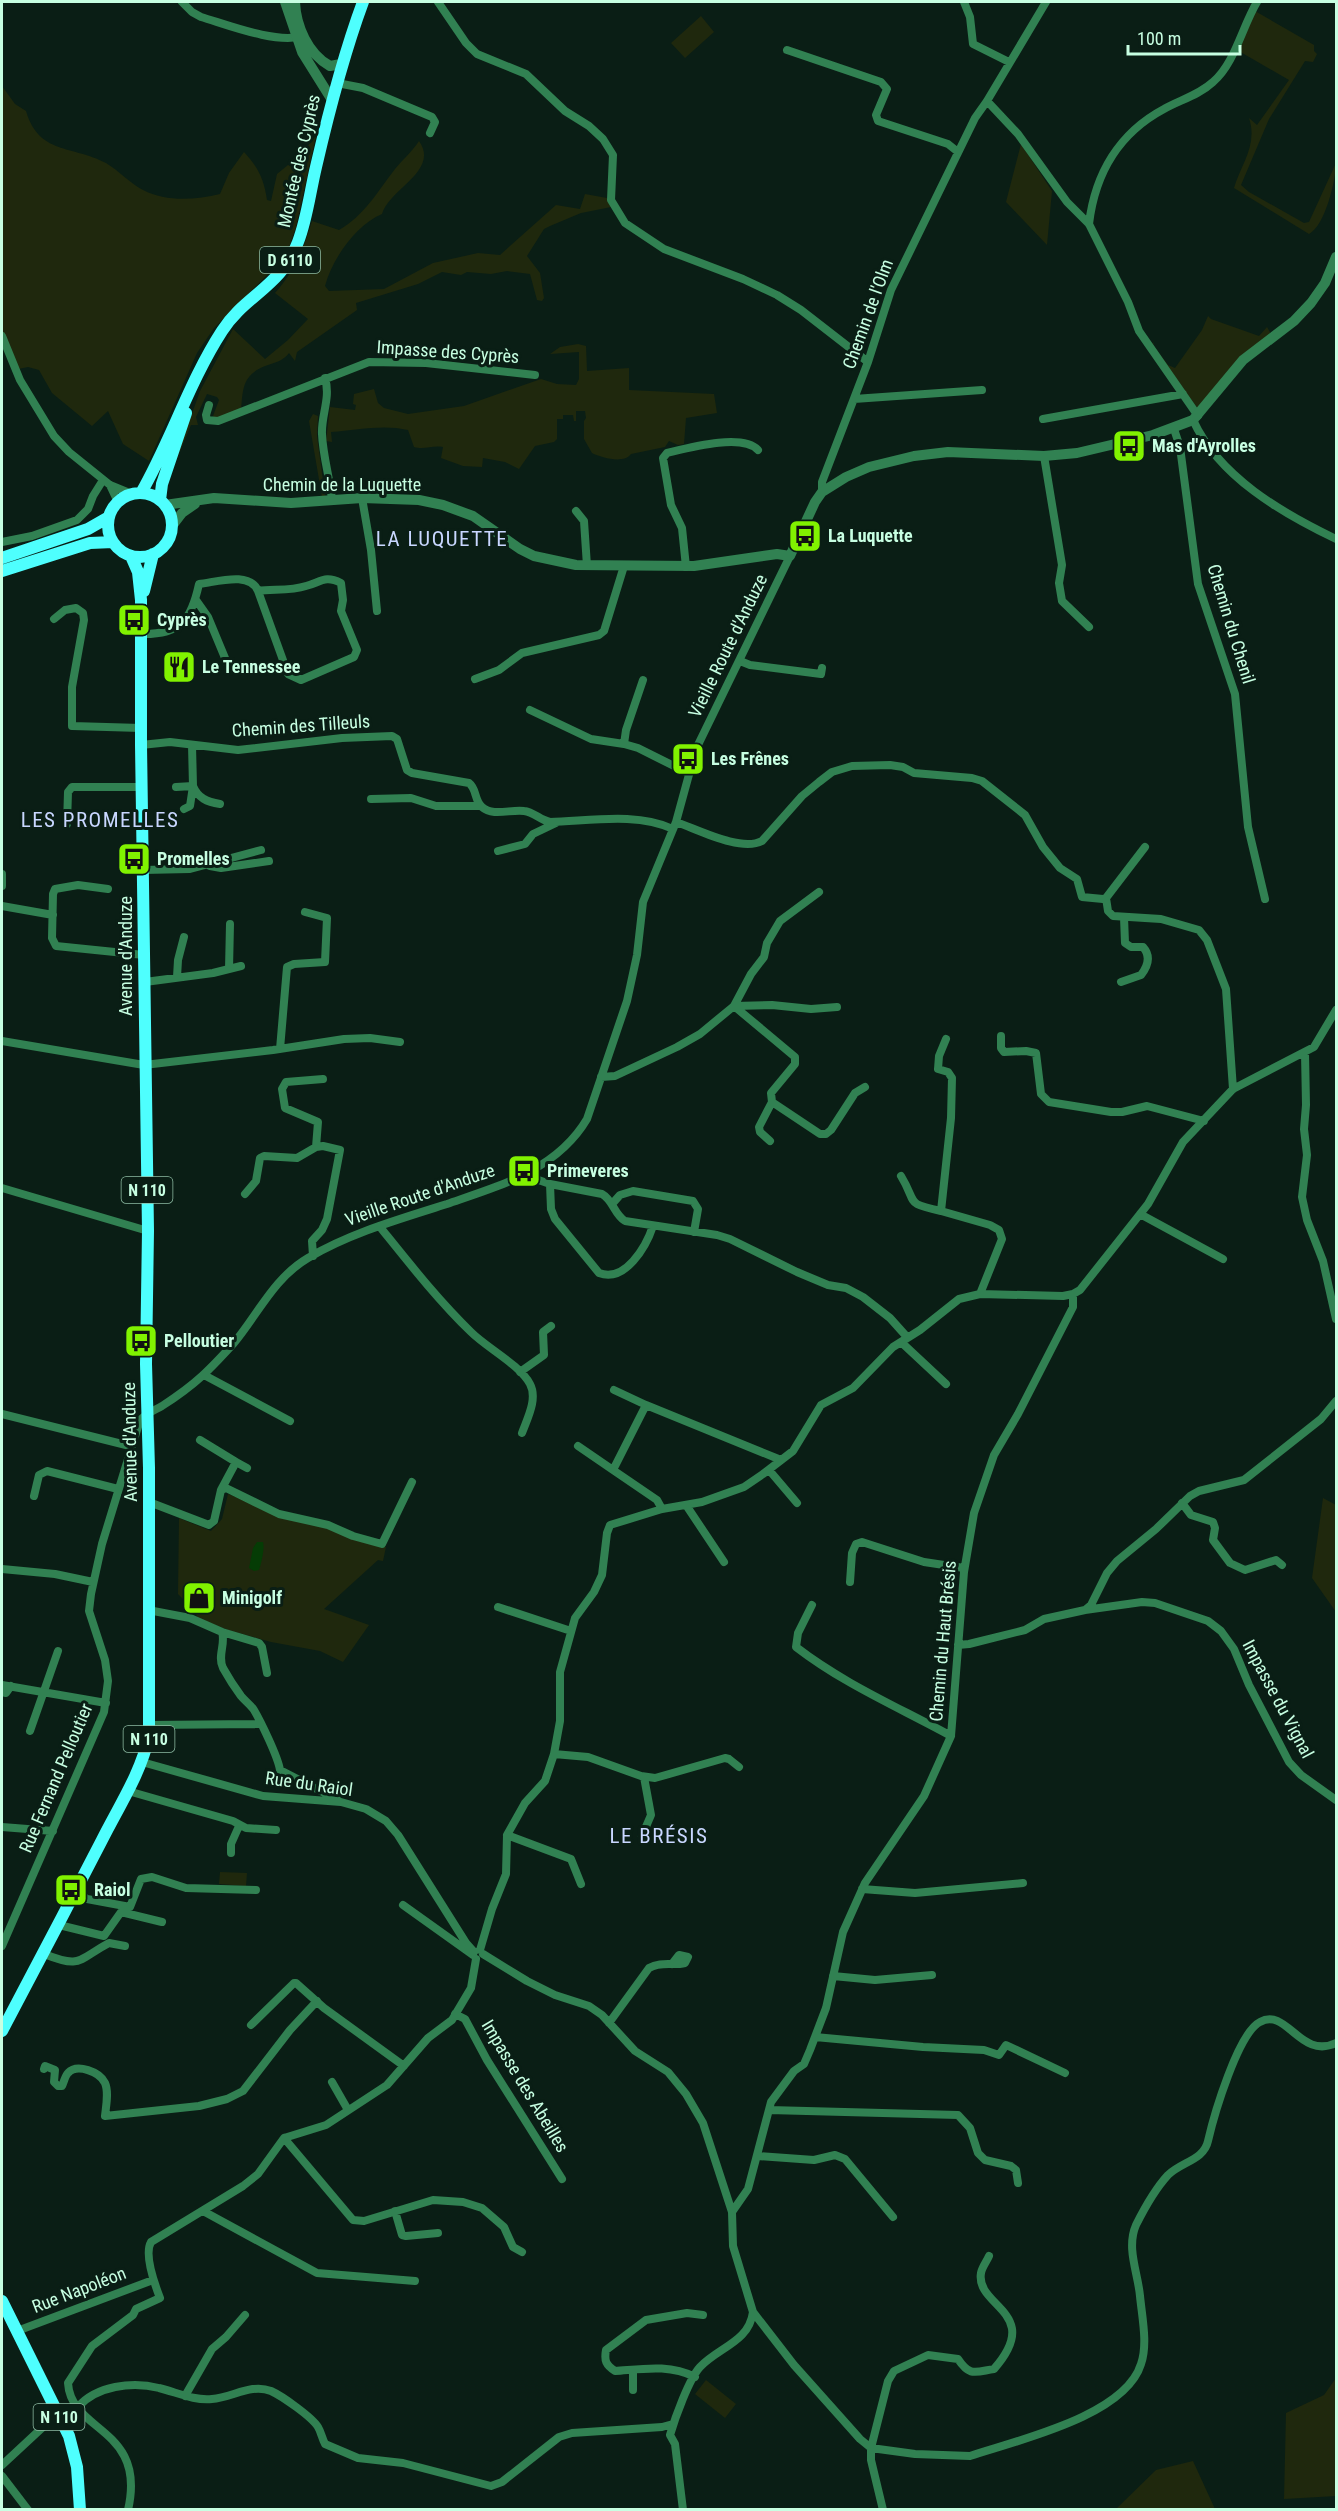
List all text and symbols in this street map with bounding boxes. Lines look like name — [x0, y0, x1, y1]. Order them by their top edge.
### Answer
scale bar — [1128, 18, 1240, 56]
text: 100 m — [1137, 28, 1181, 49]
street label: Montée des Cyprès — [273, 92, 324, 229]
road number: D 6110 — [260, 247, 320, 273]
street label: Chemin de l'Olm — [838, 256, 897, 372]
street label: Impasse des Cyprès — [376, 336, 520, 367]
bus stop icon: Mas d'Ayrolles — [1111, 428, 1147, 464]
place label: Mas d'Ayrolles — [1152, 435, 1256, 456]
street label: Chemin de la Luquette — [263, 474, 421, 495]
bus stop icon: La Luquette — [787, 518, 823, 554]
place label: La Luquette — [828, 525, 913, 546]
district label: LA LUQUETTE — [376, 527, 508, 551]
street label: Chemin du Chenil — [1203, 562, 1260, 686]
street label: Vieille Route d'Anduze — [684, 571, 771, 721]
bus stop icon: Cyprès — [116, 602, 152, 638]
place label: Cyprès — [157, 609, 207, 630]
restaurant icon: Le Tennessee — [161, 649, 197, 685]
place label: Le Tennessee — [202, 656, 301, 677]
street label: Chemin des Tilleuls — [231, 710, 371, 741]
bus stop icon: Les Frênes — [670, 741, 706, 777]
place label: Les Frênes — [711, 748, 789, 769]
district label: LES PROMELLES — [21, 808, 179, 832]
bus stop icon: Promelles — [116, 841, 152, 877]
place label: Promelles — [157, 848, 230, 869]
street label: Avenue d'Anduze — [115, 896, 136, 1016]
bus stop icon: Primeveres — [506, 1153, 542, 1189]
street label: Vieille Route d'Anduze — [342, 1159, 497, 1230]
place label: Primeveres — [547, 1160, 629, 1181]
road number: N 110 — [122, 1177, 172, 1203]
bus stop icon: Pelloutier — [123, 1323, 159, 1359]
place label: Pelloutier — [164, 1330, 234, 1351]
street label: Avenue d'Anduze — [118, 1382, 141, 1502]
street label: Chemin du Haut Brésis — [925, 1559, 960, 1722]
shop icon: Minigolf — [181, 1580, 217, 1616]
place label: Minigolf — [222, 1587, 282, 1608]
street label: Impasse du Vignal — [1238, 1636, 1318, 1761]
street label: Rue Fernand Pelloutier — [15, 1700, 97, 1856]
road number: N 110 — [124, 1726, 174, 1752]
street label: Rue du Raiol — [264, 1767, 354, 1800]
district label: LE BRÉSIS — [610, 1824, 708, 1848]
bus stop icon: Raiol — [53, 1872, 89, 1908]
place label: Raiol — [94, 1879, 130, 1900]
street label: Impasse des Abeilles — [478, 2016, 573, 2156]
street label: Rue Napoléon — [29, 2262, 129, 2317]
road number: N 110 — [34, 2404, 84, 2430]

